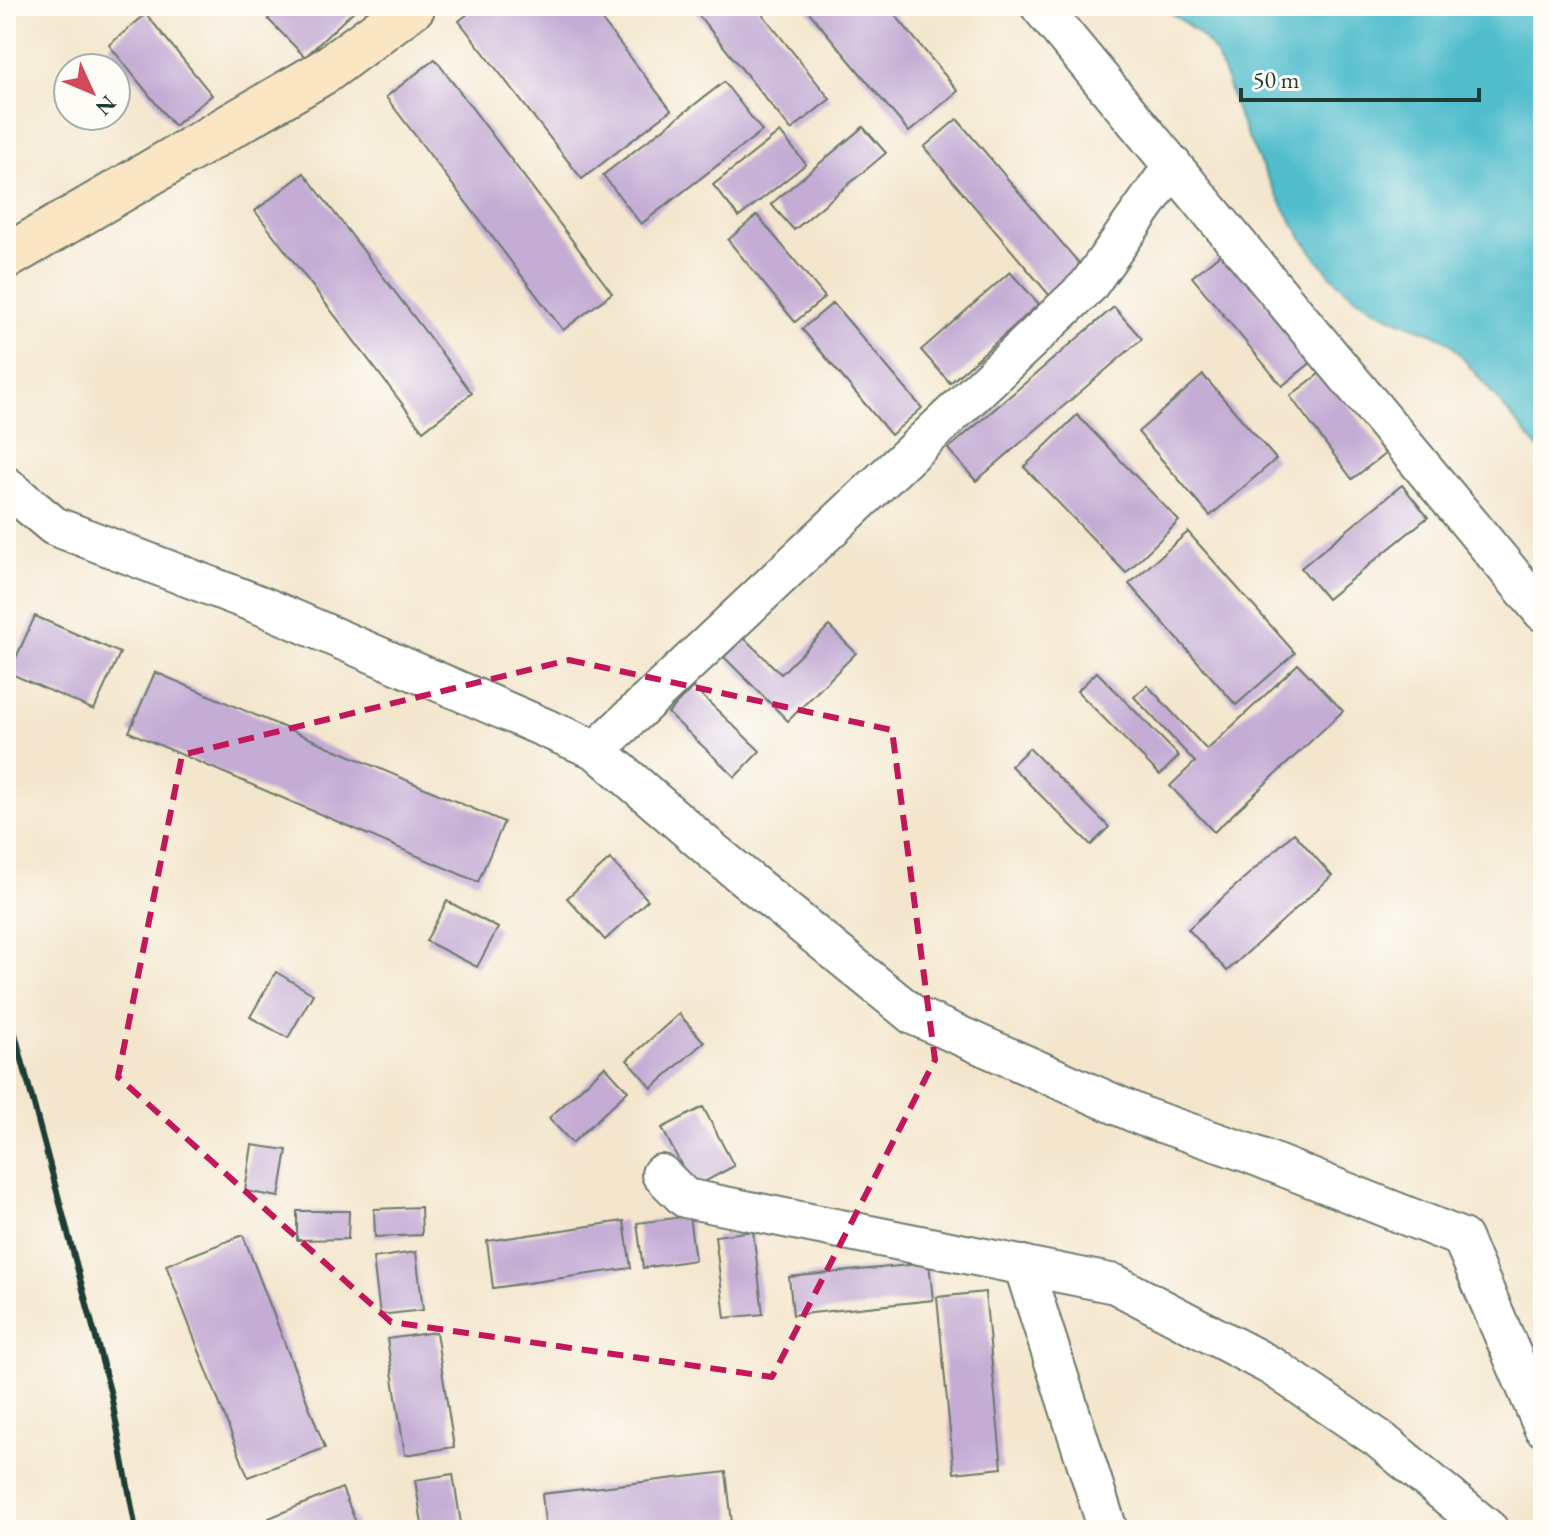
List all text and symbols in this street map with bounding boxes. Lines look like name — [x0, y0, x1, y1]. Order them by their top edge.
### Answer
north arrow — [52, 52, 132, 132]
scale bar — [1241, 52, 1479, 102]
text: 50 m — [1253, 64, 1300, 95]
text: N — [89, 89, 123, 122]

